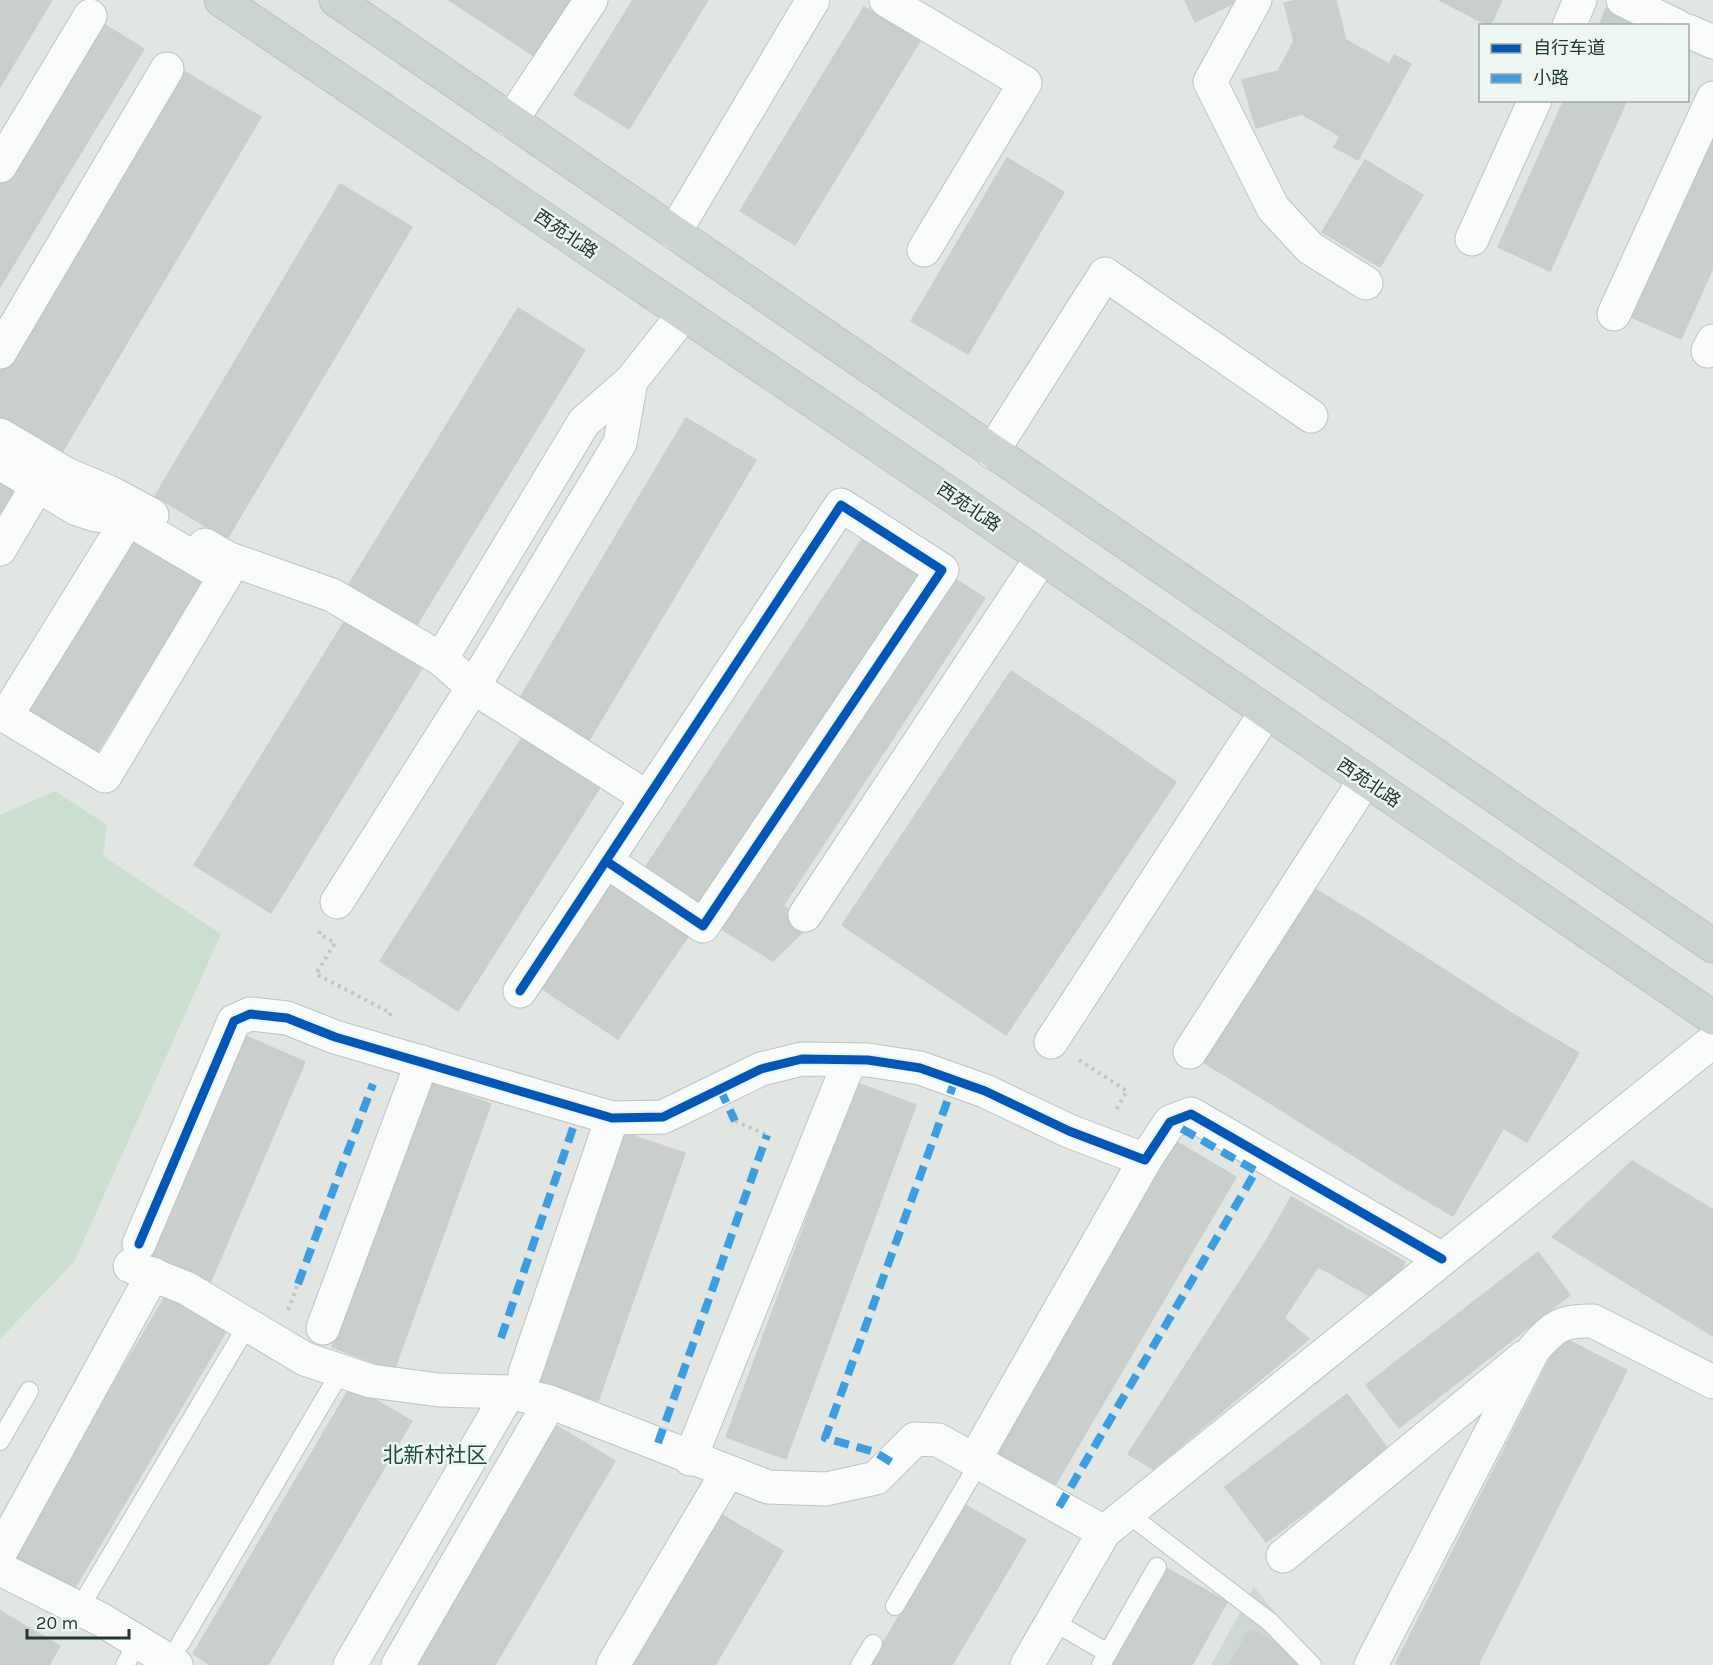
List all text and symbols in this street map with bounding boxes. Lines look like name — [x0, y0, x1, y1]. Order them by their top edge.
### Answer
legend — [1479, 24, 1689, 102]
text: 自行车道 — [1533, 37, 1605, 59]
text: 小路 — [1533, 67, 1569, 89]
street label: 西苑北路 — [530, 205, 602, 263]
street label: 西苑北路 — [933, 478, 1005, 536]
street label: 西苑北路 — [1333, 754, 1405, 812]
district label: 北新村社区 — [383, 1443, 488, 1467]
scale bar — [27, 1602, 129, 1640]
text: 20 m — [36, 1612, 78, 1634]

